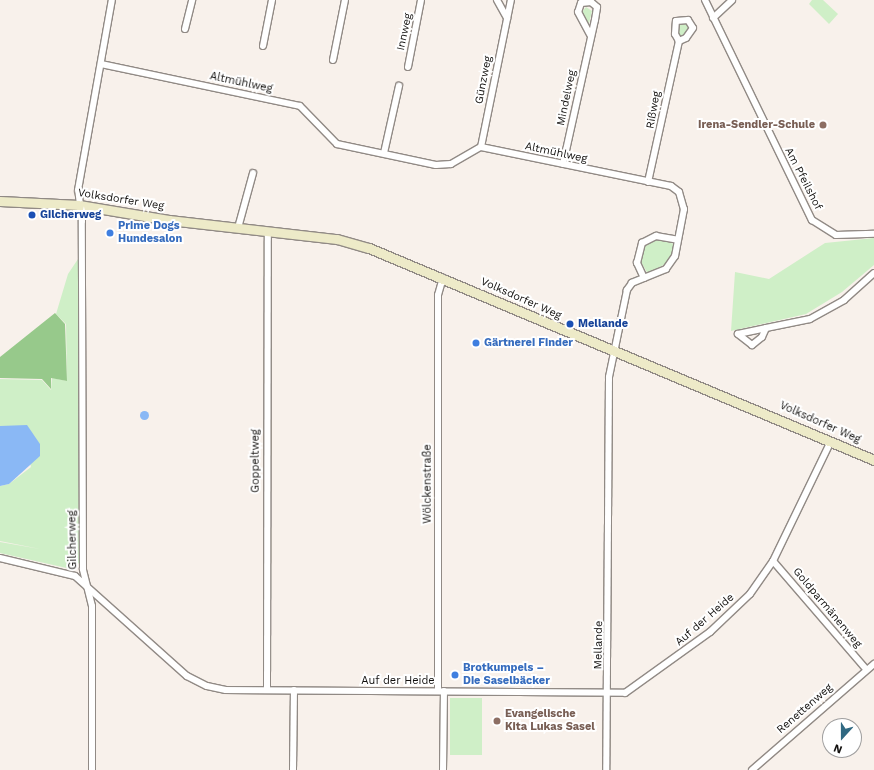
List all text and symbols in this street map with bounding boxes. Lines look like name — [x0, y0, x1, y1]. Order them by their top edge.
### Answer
street label: Innweg — [395, 12, 415, 52]
street label: Günzweg — [473, 55, 495, 105]
street label: Mindelweg — [555, 69, 579, 127]
street label: Altmühlweg — [209, 70, 273, 96]
street label: Rißweg — [644, 90, 664, 130]
place label: Irena-Sendler-Schule — [698, 118, 815, 132]
marker: Irena-Sendler-Schule — [818, 120, 828, 130]
street label: Altmühlweg — [524, 140, 588, 166]
street label: Am Pfeilshof — [782, 146, 824, 212]
street label: Volksdorfer Weg — [77, 187, 165, 213]
place label: Gilcherweg — [40, 208, 101, 222]
marker: Gilcherweg — [27, 210, 37, 220]
place label: Prime Dogs Hundesalon — [118, 220, 182, 246]
marker: Prime Dogs Hundesalon — [105, 228, 115, 238]
street label: Volksdorfer Weg — [478, 275, 564, 323]
place label: Mellande — [578, 317, 628, 331]
marker: Mellande — [565, 319, 575, 329]
place label: Gärtnerei Finder — [484, 336, 573, 350]
marker: Gärtnerei Finder — [471, 338, 481, 348]
street label: Volksdorfer Weg — [777, 399, 863, 447]
street label: Goppeltweg — [249, 429, 263, 493]
street label: Wölckenstraße — [421, 444, 435, 524]
street label: Gilcherweg — [66, 510, 80, 570]
street label: Goldparmänenweg — [790, 565, 864, 651]
street label: Auf der Heide — [673, 591, 737, 649]
street label: Mellande — [592, 621, 606, 669]
place label: Brotkumpels – Die Saselbäcker — [463, 662, 550, 688]
marker: Brotkumpels – Die Saselbäcker — [450, 670, 460, 680]
street label: Auf der Heide — [361, 674, 435, 688]
street label: Renettenweg — [775, 681, 835, 737]
place label: Evangelische Kita Lukas Sasel — [505, 708, 595, 734]
marker: Evangelische Kita Lukas Sasel — [492, 716, 502, 726]
north arrow — [822, 718, 862, 758]
text: N — [832, 741, 844, 756]

